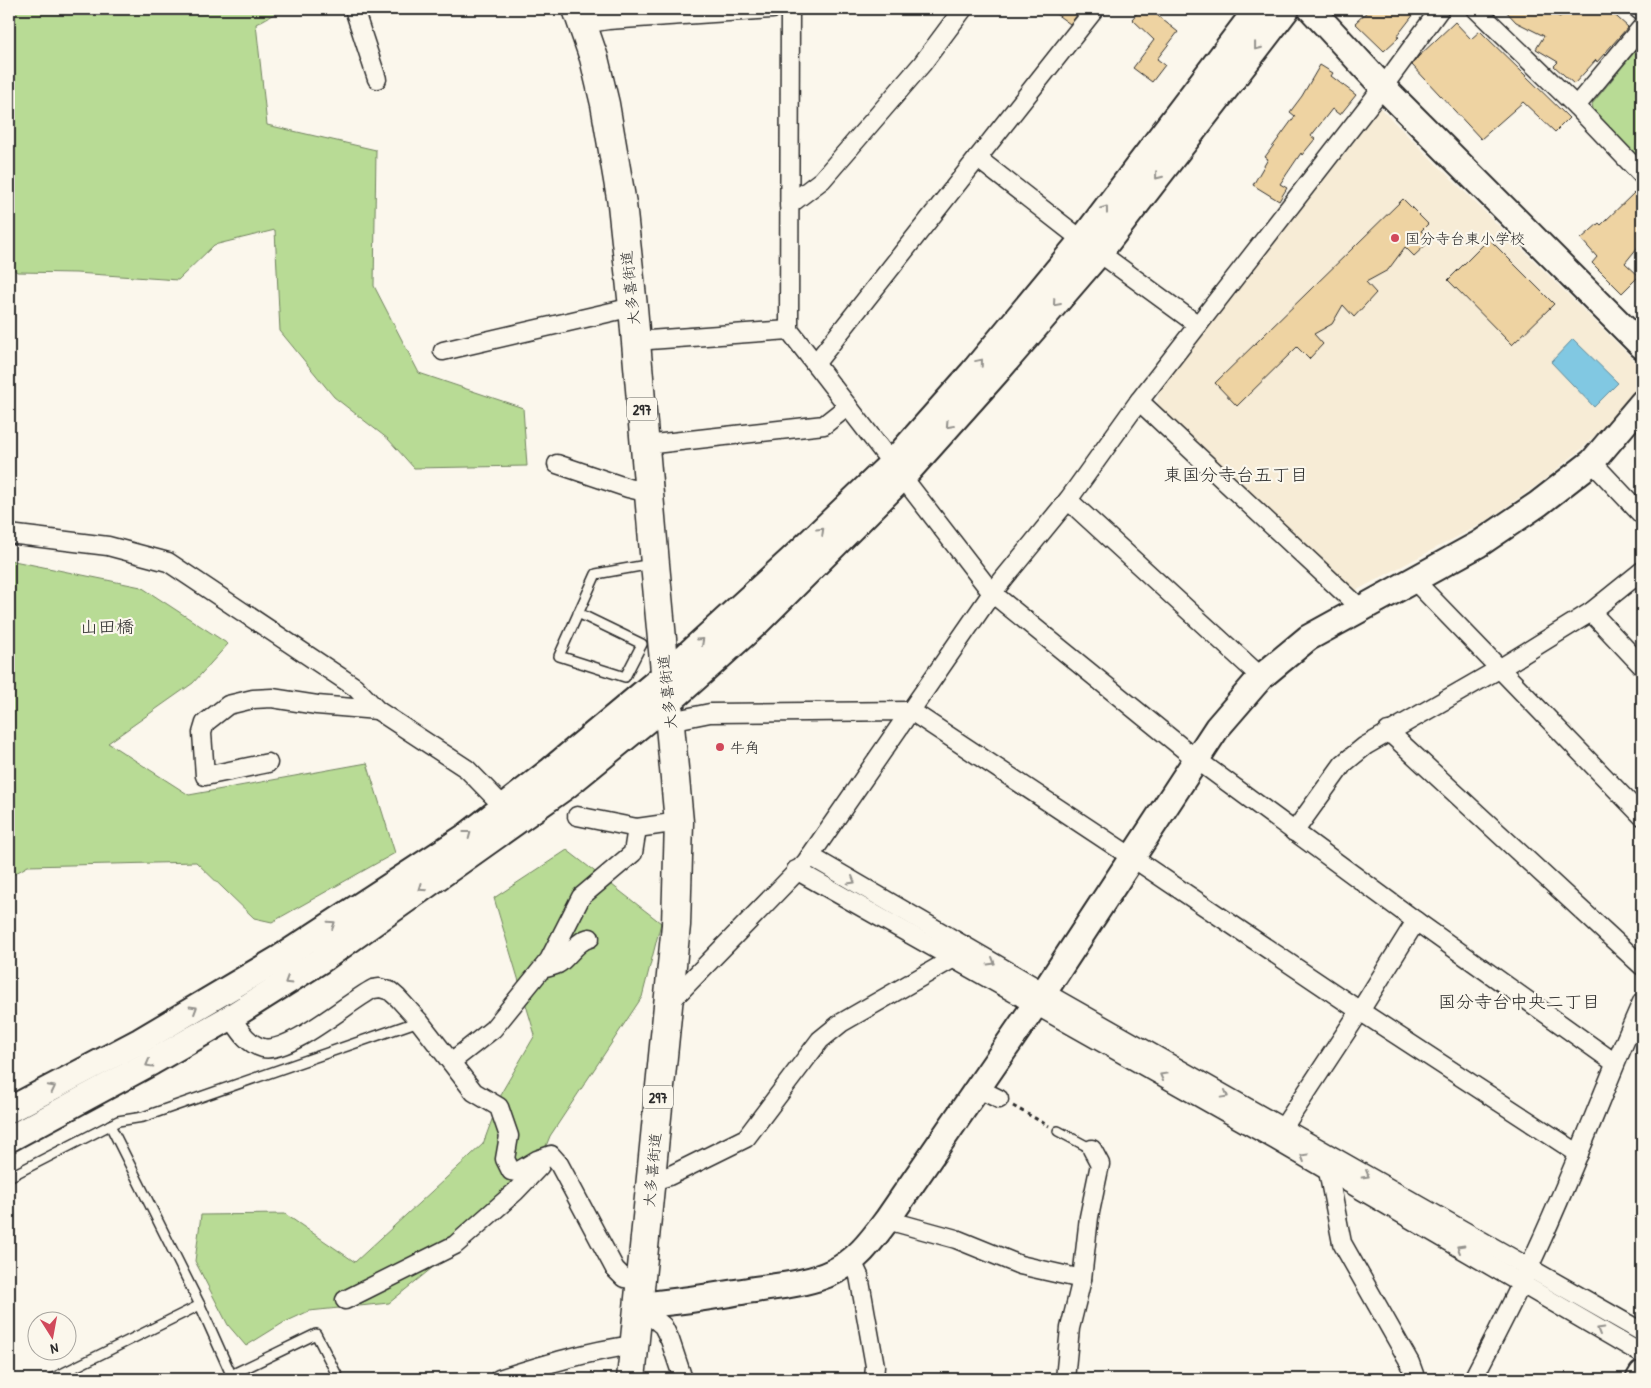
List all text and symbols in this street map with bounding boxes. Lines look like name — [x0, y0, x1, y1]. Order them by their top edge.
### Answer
one-way arrow — [1254, 41, 1263, 51]
one-way arrow — [1155, 170, 1164, 180]
one-way arrow — [1100, 206, 1108, 215]
place label: 国分寺台東小学校 — [1405, 228, 1525, 249]
marker: 国分寺台東小学校 — [1389, 232, 1401, 244]
street label: 大多喜街道 — [616, 250, 644, 326]
one-way arrow — [1053, 297, 1062, 306]
one-way arrow — [975, 359, 984, 368]
road number: 297 — [627, 398, 657, 420]
one-way arrow — [946, 420, 955, 429]
district label: 東国分寺台五丁目 — [1164, 462, 1308, 487]
one-way arrow — [815, 528, 824, 537]
district label: 山田橋 — [80, 614, 134, 639]
one-way arrow — [696, 638, 705, 647]
street label: 大多喜街道 — [653, 654, 681, 730]
place label: 牛角 — [730, 737, 760, 758]
marker: 牛角 — [714, 741, 726, 753]
one-way arrow — [462, 832, 471, 840]
one-way arrow — [847, 874, 856, 884]
one-way arrow — [418, 882, 428, 891]
one-way arrow — [327, 921, 336, 930]
one-way arrow — [987, 956, 996, 966]
one-way arrow — [285, 974, 294, 984]
district label: 国分寺台中央二丁目 — [1438, 989, 1600, 1014]
one-way arrow — [189, 1006, 198, 1016]
one-way arrow — [145, 1058, 154, 1068]
one-way arrow — [1160, 1073, 1169, 1083]
one-way arrow — [47, 1084, 56, 1094]
road number: 297 — [643, 1086, 673, 1108]
one-way arrow — [1220, 1088, 1229, 1098]
street label: 大多喜街道 — [638, 1132, 666, 1208]
one-way arrow — [1301, 1154, 1310, 1164]
one-way arrow — [1361, 1168, 1370, 1178]
one-way arrow — [1456, 1244, 1465, 1254]
north arrow — [28, 1310, 78, 1360]
one-way arrow — [1597, 1326, 1606, 1336]
text: N — [49, 1339, 60, 1359]

